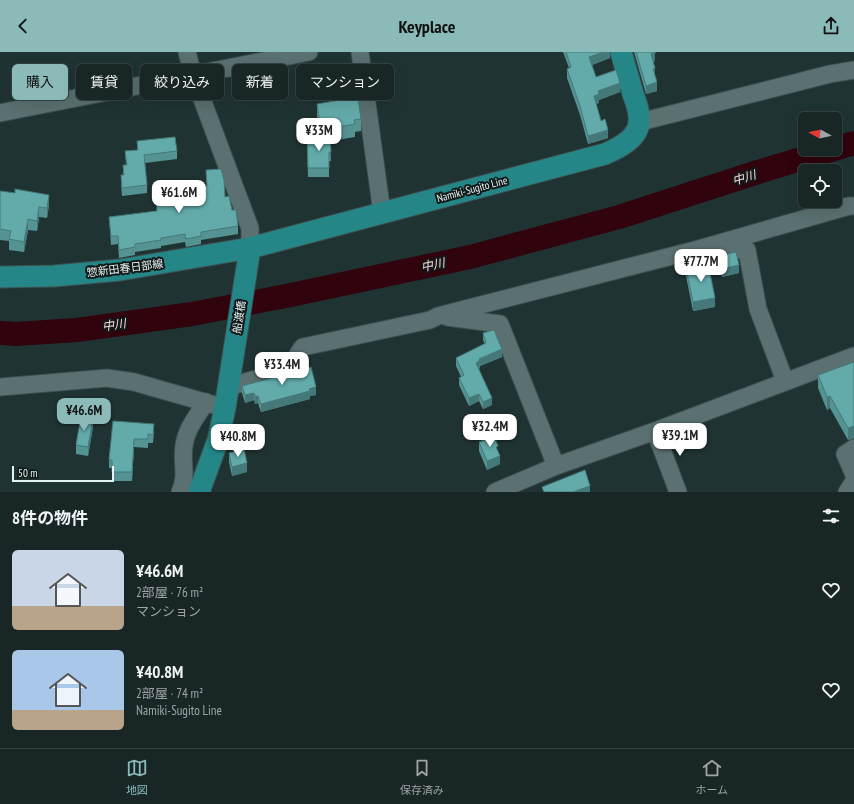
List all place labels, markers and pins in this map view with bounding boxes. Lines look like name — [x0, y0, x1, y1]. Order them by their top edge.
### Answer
pin: ¥33M — [295, 118, 343, 152]
pin: ¥61.6M — [146, 180, 212, 214]
pin: ¥77.7M — [668, 249, 734, 283]
pin: ¥33.4M — [249, 352, 315, 386]
pin: ¥46.6M — [51, 398, 117, 432]
pin: ¥32.4M — [457, 414, 523, 448]
pin: ¥39.1M — [647, 423, 713, 457]
pin: ¥40.8M — [205, 424, 271, 458]

